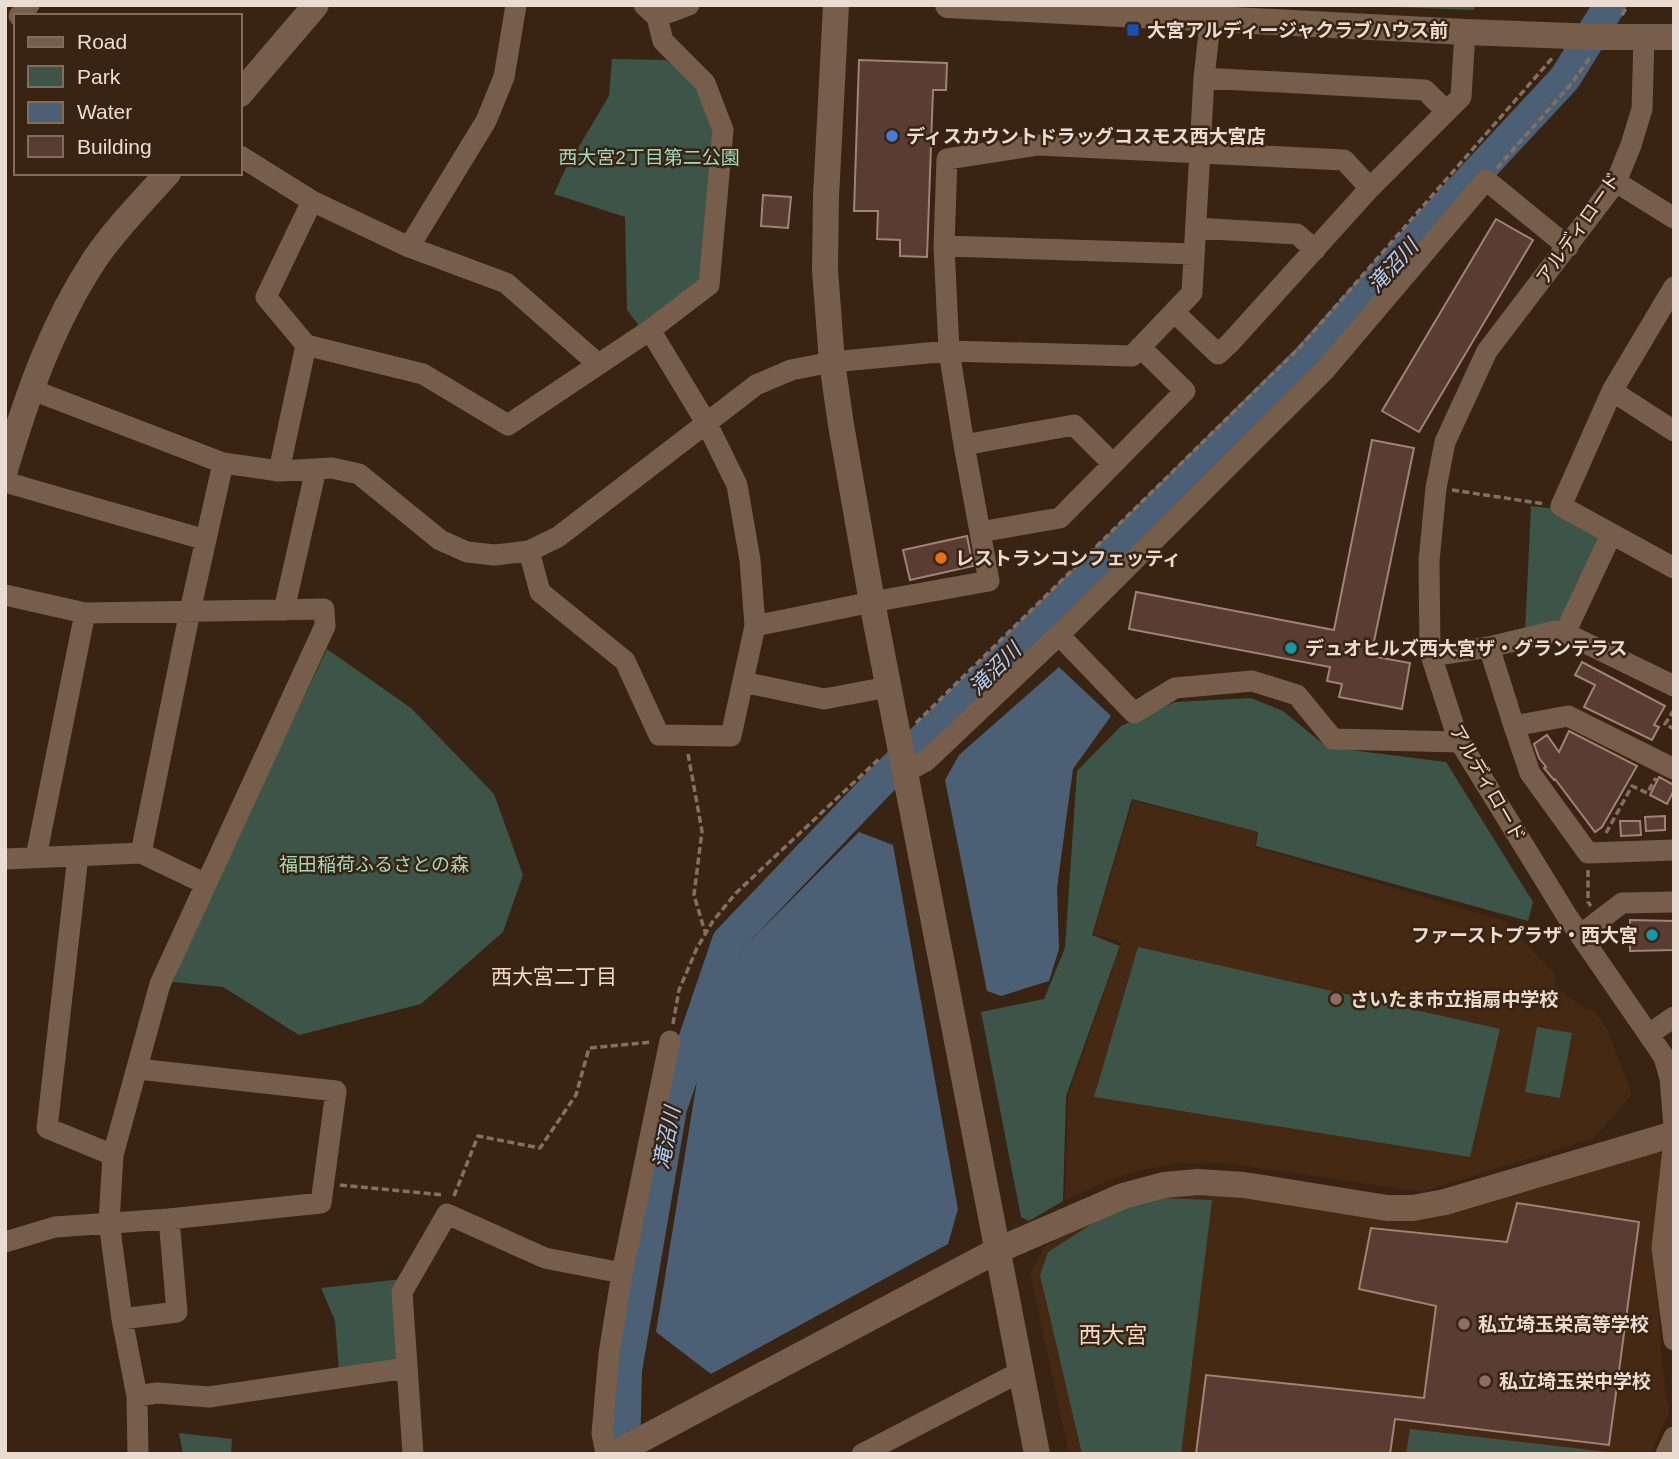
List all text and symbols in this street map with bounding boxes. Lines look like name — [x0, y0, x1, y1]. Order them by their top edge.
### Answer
legend — [14, 14, 242, 175]
place label: 大宮アルディージャクラブハウス前 — [1147, 20, 1448, 41]
marker: 大宮アルディージャクラブハウス前 — [1125, 22, 1141, 38]
text: Road — [77, 30, 127, 53]
text: Park — [77, 65, 121, 88]
text: Water — [77, 100, 132, 123]
place label: ディスカウントドラッグコスモス西大宮店 — [906, 126, 1266, 147]
marker: ディスカウントドラッグコスモス西大宮店 — [884, 128, 900, 144]
text: Building — [77, 135, 152, 158]
park label: 西大宮2丁目第二公園 — [558, 147, 740, 168]
street label: アルディロード — [1532, 168, 1625, 288]
water label: 滝沼川 — [1363, 233, 1424, 297]
place label: レストランコンフェッティ — [955, 548, 1181, 569]
marker: レストランコンフェッティ — [933, 550, 949, 566]
water label: 滝沼川 — [964, 637, 1026, 699]
place label: デュオヒルズ西大宮ザ・グランテラス — [1305, 638, 1628, 659]
marker: デュオヒルズ西大宮ザ・グランテラス — [1283, 640, 1299, 656]
street label: アルディロード — [1446, 721, 1530, 845]
park label: 福田稲荷ふるさとの森 — [279, 854, 469, 875]
place label: ファーストプラザ・西大宮 — [1411, 925, 1638, 946]
marker: ファーストプラザ・西大宮 — [1644, 927, 1660, 943]
district label: 西大宮二丁目 — [491, 965, 617, 988]
place label: さいたま市立指扇中学校 — [1350, 989, 1558, 1010]
marker: さいたま市立指扇中学校 — [1328, 991, 1344, 1007]
water label: 滝沼川 — [649, 1103, 684, 1171]
place label: 私立埼玉栄高等学校 — [1478, 1314, 1649, 1335]
marker: 私立埼玉栄高等学校 — [1456, 1316, 1472, 1332]
district label: 西大宮 — [1079, 1322, 1148, 1348]
place label: 私立埼玉栄中学校 — [1499, 1371, 1651, 1392]
marker: 私立埼玉栄中学校 — [1477, 1373, 1493, 1389]

